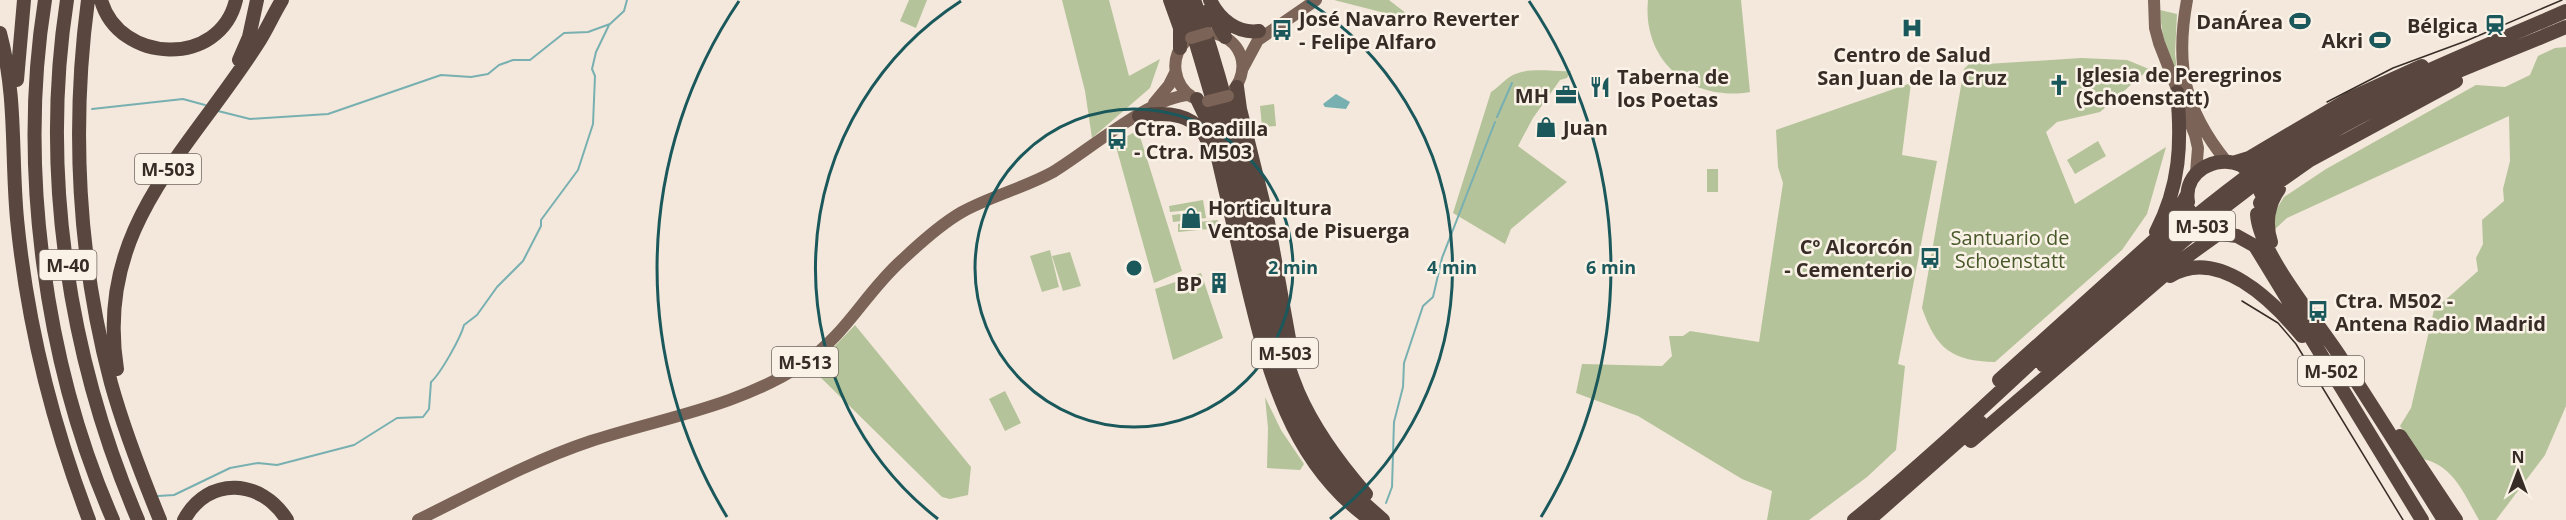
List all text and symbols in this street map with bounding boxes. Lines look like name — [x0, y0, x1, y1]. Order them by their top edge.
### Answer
place label: José Navarro Reverter - Felipe Alfaro — [1297, 5, 1519, 55]
place label: DanÁrea — [2196, 8, 2283, 35]
sports icon: DanÁrea — [2288, 9, 2312, 33]
place label: Bélgica — [2407, 12, 2478, 39]
station icon: Bélgica — [2483, 13, 2507, 37]
hospital icon: Centro de Salud San Juan de la Cruz — [1900, 16, 1924, 40]
bus stop icon: José Navarro Reverter - Felipe Alfaro — [1270, 18, 1294, 42]
place label: Akri — [2322, 27, 2363, 54]
sports icon: Akri — [2368, 28, 2392, 52]
place label: Centro de Salud San Juan de la Cruz — [1817, 41, 2007, 91]
place label: Iglesia de Peregrinos (Schoenstatt) — [2076, 61, 2282, 111]
place label: Taberna de los Poetas — [1617, 63, 1729, 113]
church icon: Iglesia de Peregrinos (Schoenstatt) — [2047, 73, 2071, 97]
restaurant icon: Taberna de los Poetas — [1588, 75, 1612, 99]
place label: MH — [1515, 82, 1549, 109]
office icon: MH — [1554, 83, 1578, 107]
place label: Juan — [1561, 114, 1608, 141]
place label: Ctra. Boadilla - Ctra. M503 — [1134, 115, 1268, 165]
shop icon: Juan — [1534, 115, 1558, 139]
bus stop icon: Ctra. Boadilla - Ctra. M503 — [1105, 127, 1129, 151]
road number: M-503 — [135, 154, 201, 184]
place label: Horticultura Ventosa de Pisuerga — [1208, 194, 1410, 244]
shop icon: Horticultura Ventosa de Pisuerga — [1179, 206, 1203, 230]
road number: M-503 — [2169, 211, 2235, 241]
park label: Santuario de Schoenstatt — [1951, 224, 2069, 274]
place label: Cº Alcorcón - Cementerio — [1784, 233, 1913, 283]
bus stop icon: Cº Alcorcón - Cementerio — [1918, 246, 1942, 270]
road number: M-40 — [40, 250, 97, 280]
text: 2 min — [1268, 255, 1318, 279]
text: 4 min — [1427, 255, 1477, 279]
text: 6 min — [1586, 255, 1636, 279]
centre of rings — [1124, 258, 1144, 278]
place label: BP — [1176, 270, 1202, 297]
building icon: BP — [1207, 271, 1231, 295]
place label: Ctra. M502 - Antena Radio Madrid — [2335, 287, 2546, 337]
bus stop icon: Ctra. M502 - Antena Radio Madrid — [2306, 299, 2330, 323]
road number: M-503 — [1252, 338, 1318, 368]
road number: M-513 — [772, 347, 838, 377]
road number: M-502 — [2298, 356, 2364, 386]
north arrow — [2488, 442, 2548, 502]
text: N — [2511, 446, 2525, 468]

